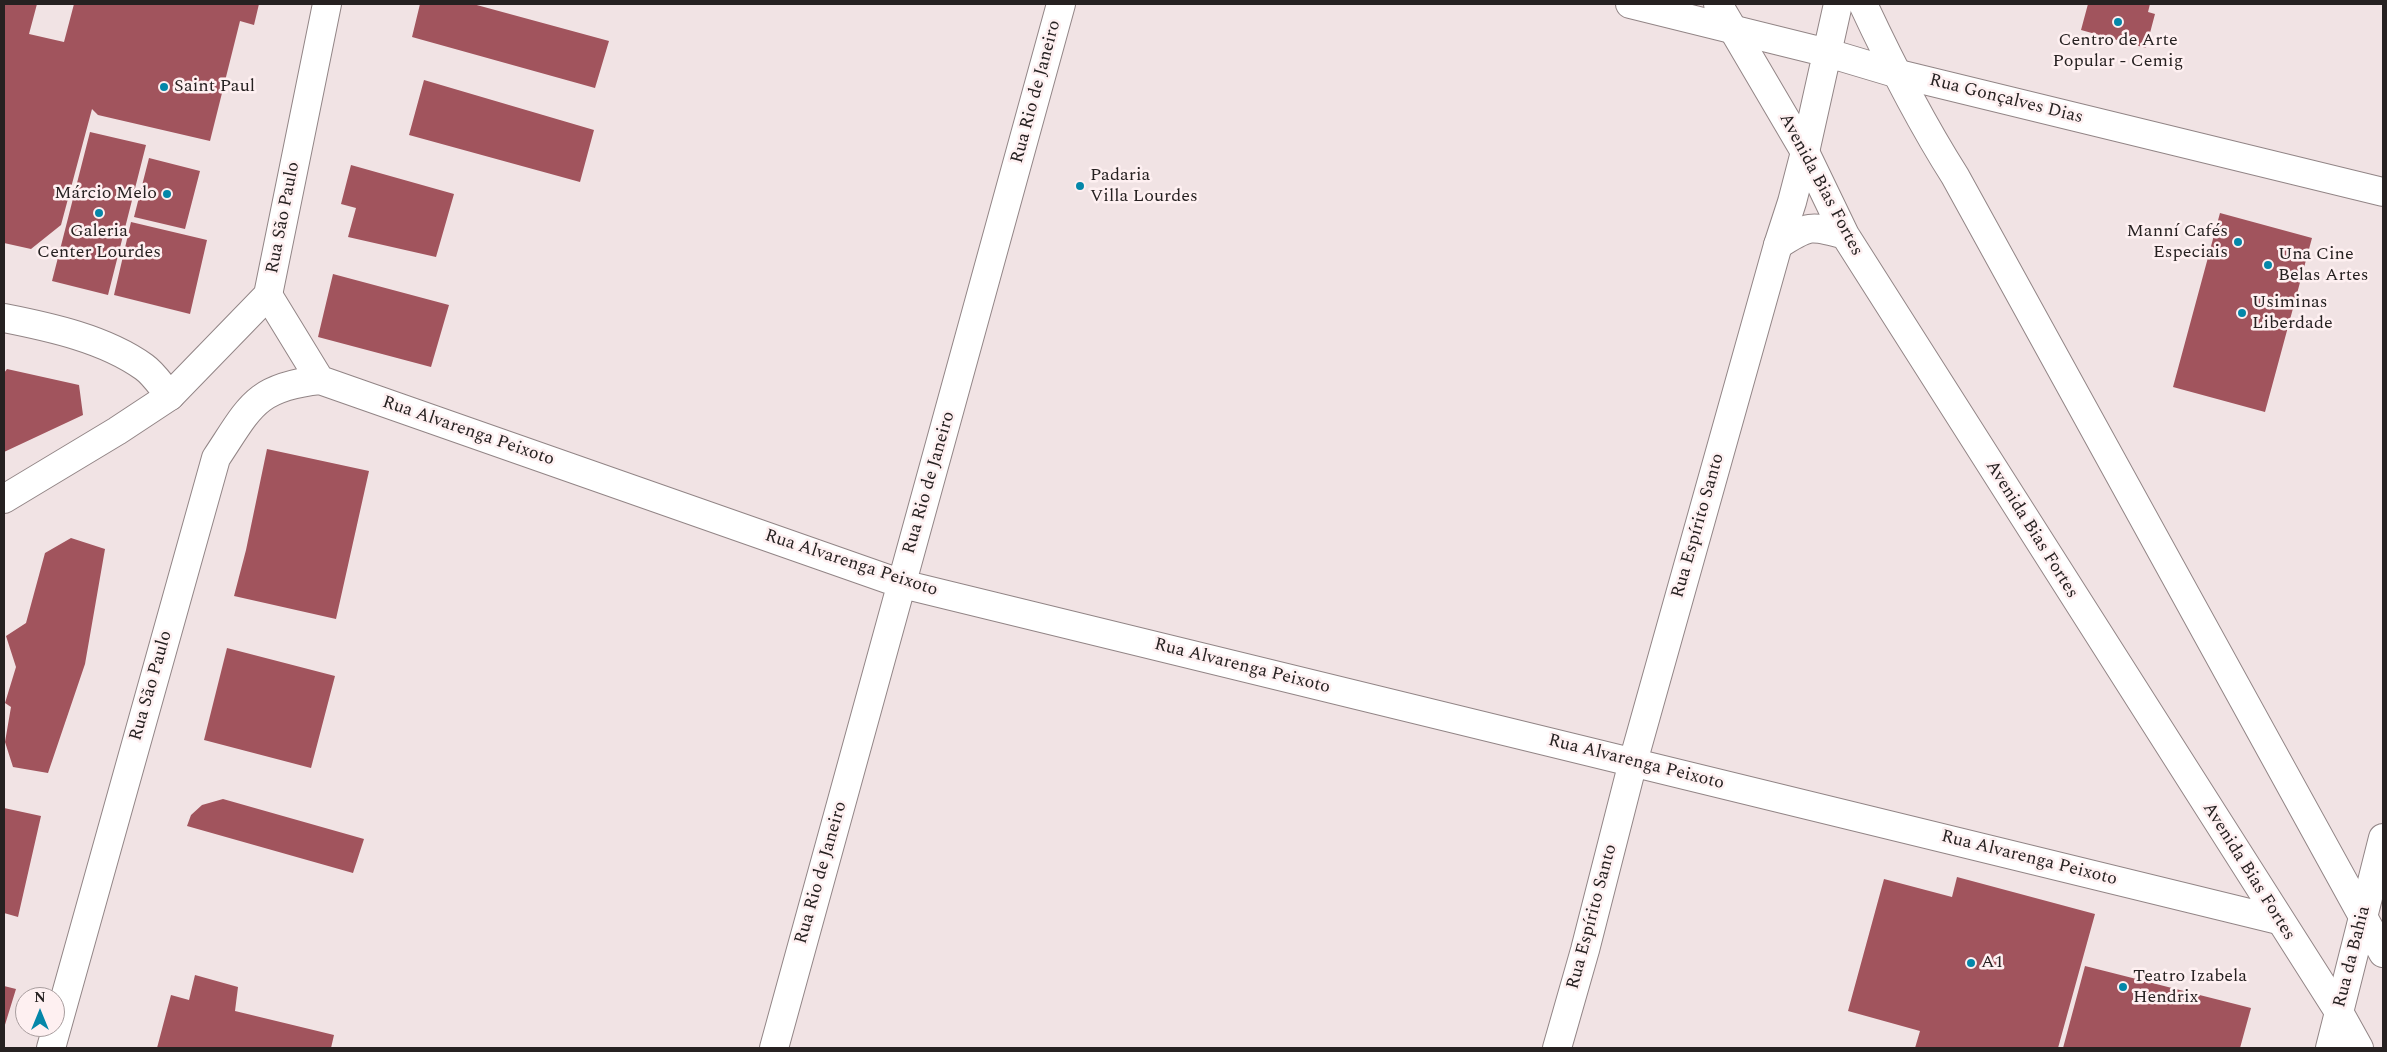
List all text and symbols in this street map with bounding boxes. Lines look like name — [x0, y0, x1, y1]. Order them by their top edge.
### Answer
marker: Centro de Arte Popular - Cemig — [2112, 16, 2124, 28]
street label: Rua Rio de Janeiro — [1008, 18, 1066, 166]
place label: Centro de Arte Popular - Cemig — [2053, 30, 2183, 72]
street label: Rua Gonçalves Dias — [1927, 70, 2085, 130]
place label: Saint Paul — [174, 76, 255, 98]
marker: Saint Paul — [158, 81, 170, 93]
street label: Avenida Bias Fortes — [1773, 110, 1867, 260]
street label: Rua São Paulo — [263, 160, 305, 276]
place label: Padaria Villa Lourdes — [1090, 165, 1198, 208]
marker: Padaria Villa Lourdes — [1074, 180, 1086, 192]
place label: Márcio Melo — [54, 183, 157, 205]
marker: Márcio Melo — [161, 188, 173, 200]
marker: Galeria Center Lourdes — [93, 207, 105, 219]
place label: Galeria Center Lourdes — [37, 221, 161, 264]
place label: Manní Cafés Especiais — [2127, 221, 2228, 264]
marker: Manní Cafés Especiais — [2232, 236, 2244, 248]
place label: Una Cine Belas Artes — [2278, 244, 2369, 286]
marker: Una Cine Belas Artes — [2262, 259, 2274, 271]
place label: Usiminas Liberdade — [2252, 292, 2333, 334]
marker: Usiminas Liberdade — [2236, 307, 2248, 319]
street label: Rua Alvarenga Peixoto — [379, 392, 557, 472]
street label: Rua Rio de Janeiro — [899, 409, 961, 557]
street label: Rua Espírito Santo — [1668, 451, 1730, 601]
street label: Avenida Bias Fortes — [1980, 457, 2082, 603]
street label: Rua Alvarenga Peixoto — [762, 526, 940, 602]
street label: Rua São Paulo — [126, 629, 178, 743]
street label: Rua Alvarenga Peixoto — [1152, 635, 1332, 699]
street label: Rua Alvarenga Peixoto — [1546, 731, 1726, 795]
street label: Rua Rio de Janeiro — [791, 799, 853, 947]
street label: Avenida Bias Fortes — [2197, 799, 2299, 945]
street label: Rua Alvarenga Peixoto — [1939, 827, 2119, 891]
street label: Rua Espírito Santo — [1563, 842, 1623, 992]
street label: Rua da Bahia — [2330, 904, 2376, 1010]
place label: A1 — [1981, 952, 2003, 974]
marker: A1 — [1965, 957, 1977, 969]
place label: Teatro Izabela Hendrix — [2133, 966, 2247, 1009]
marker: Teatro Izabela Hendrix — [2117, 981, 2129, 993]
north arrow — [15, 987, 65, 1037]
text: N — [34, 987, 46, 1008]

